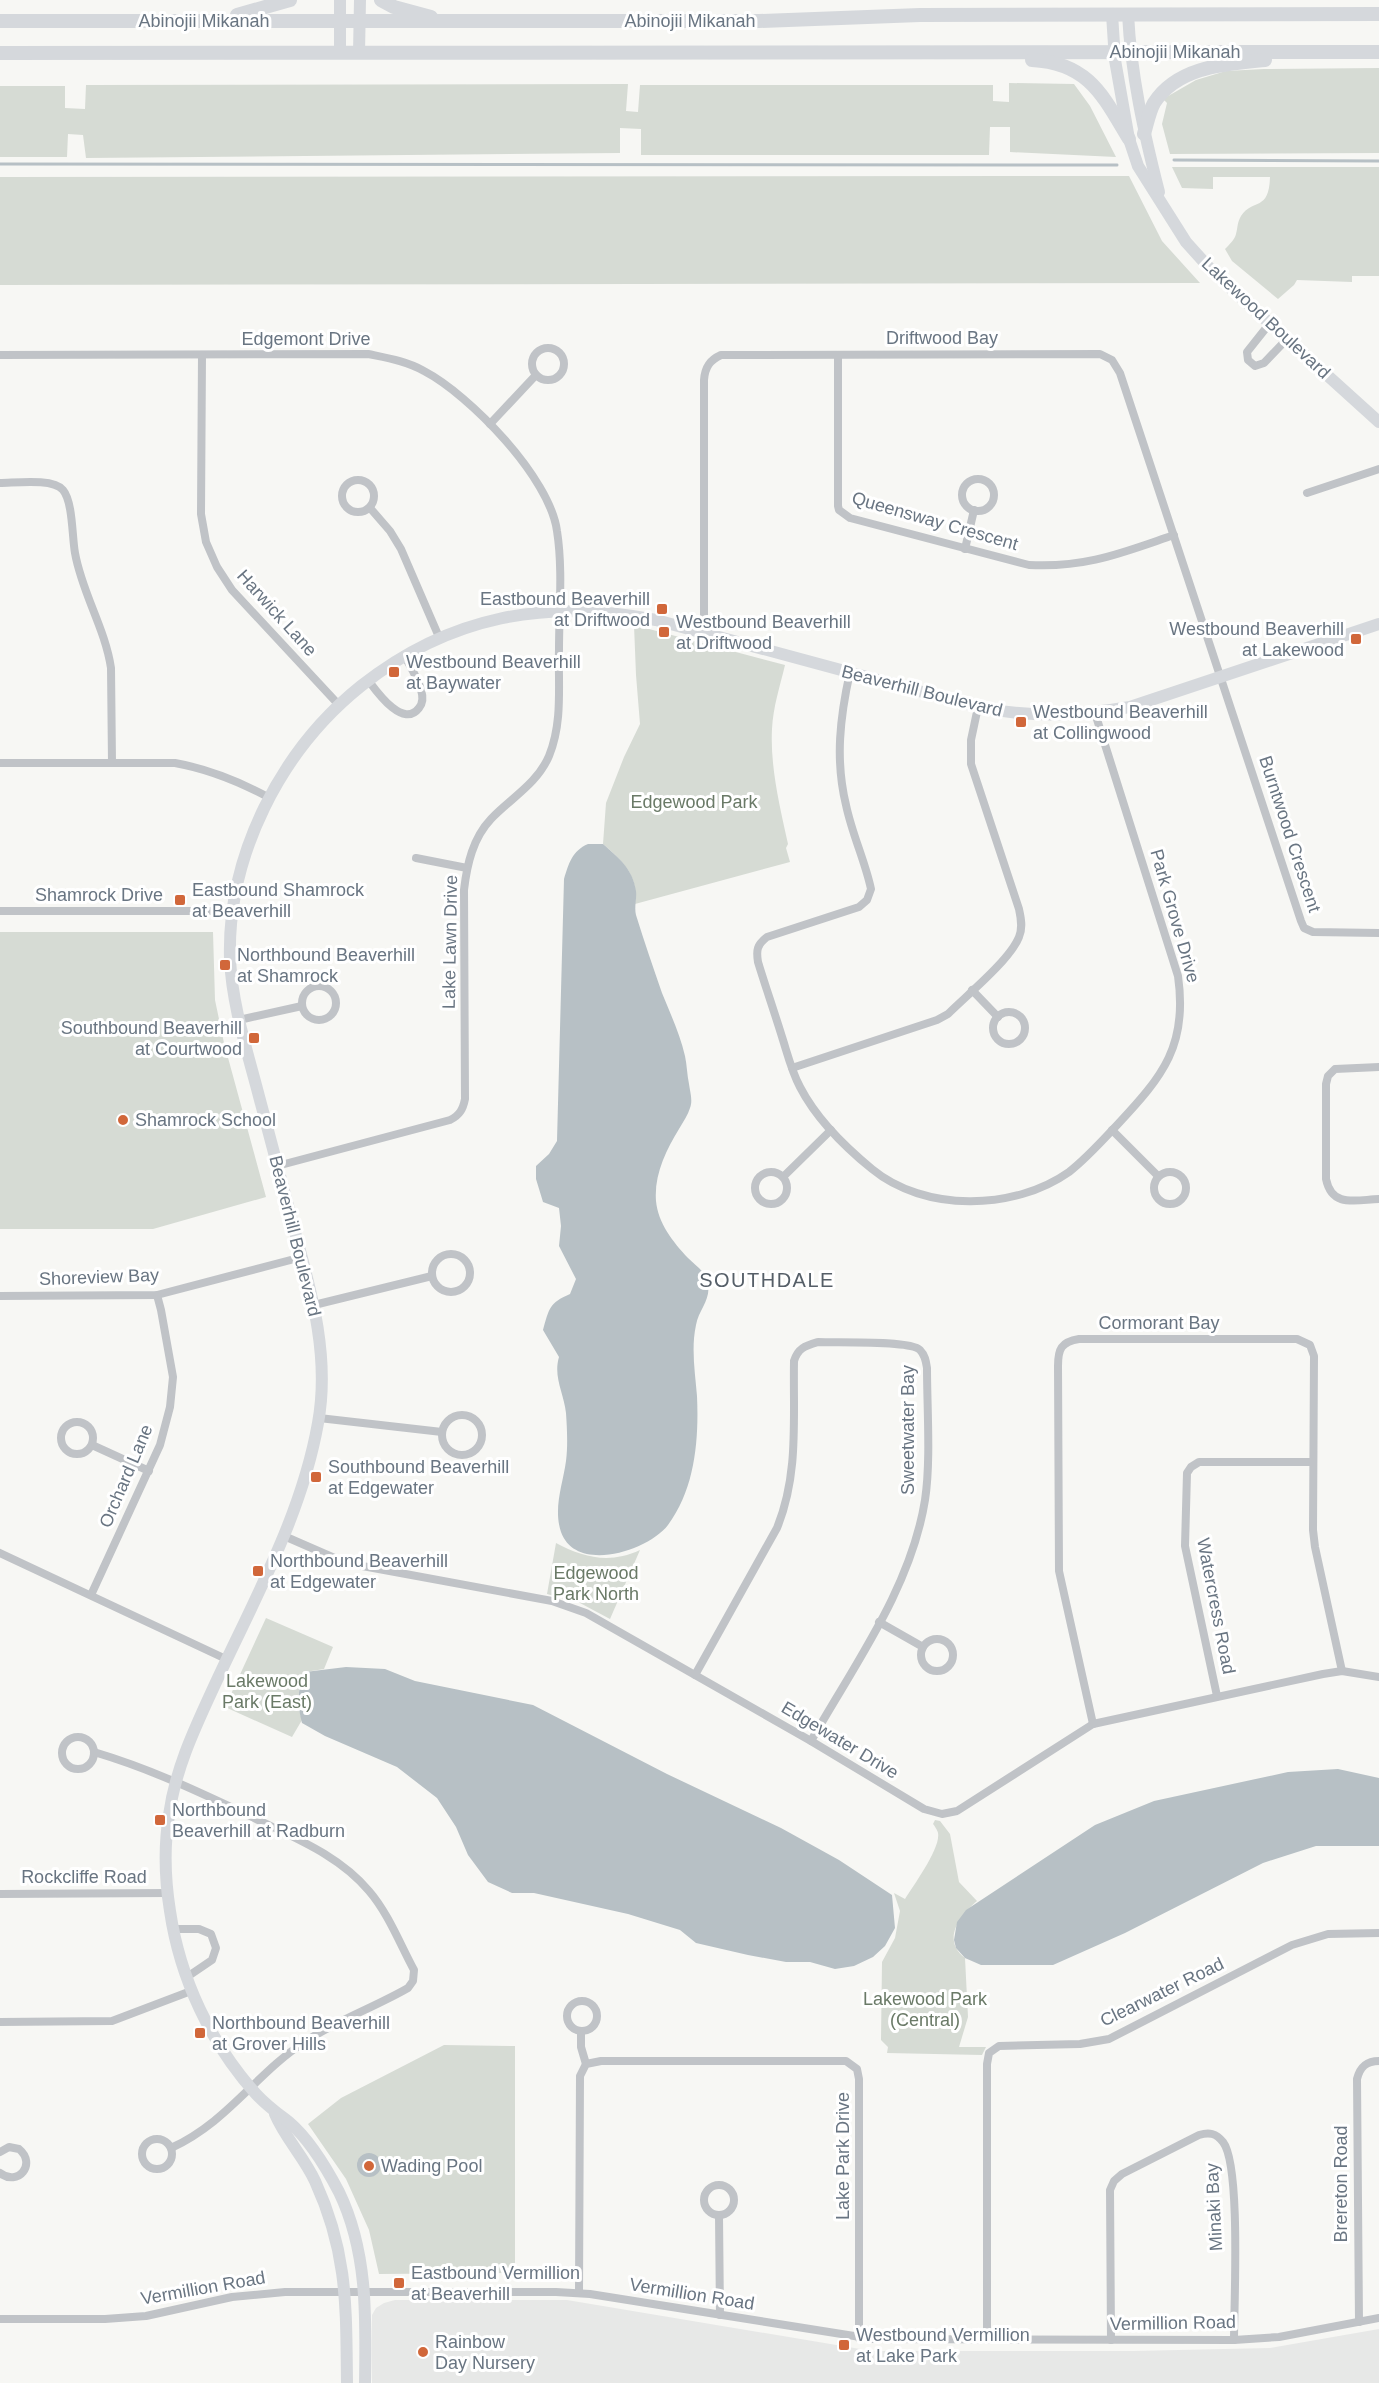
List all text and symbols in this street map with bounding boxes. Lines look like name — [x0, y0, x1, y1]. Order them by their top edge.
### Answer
street label: Abinojii Mikanah — [138, 11, 270, 31]
street label: Abinojii Mikanah — [624, 11, 756, 31]
street label: Abinojii Mikanah — [1109, 42, 1241, 62]
street label: Lakewood Boulevard — [1198, 253, 1334, 383]
street label: Driftwood Bay — [886, 328, 998, 348]
street label: Edgemont Drive — [241, 329, 371, 349]
street label: Queensway Crescent — [850, 488, 1020, 554]
street label: Harwick Lane — [233, 566, 321, 660]
place label: Eastbound Beaverhill at Driftwood — [480, 589, 650, 630]
marker: Eastbound Beaverhill at Driftwood — [655, 602, 669, 616]
place label: Westbound Beaverhill at Driftwood — [676, 612, 851, 653]
place label: Westbound Beaverhill at Lakewood — [1169, 619, 1344, 660]
marker: Westbound Beaverhill at Driftwood — [657, 625, 671, 639]
marker: Westbound Beaverhill at Lakewood — [1349, 632, 1363, 646]
place label: Westbound Beaverhill at Baywater — [406, 652, 581, 693]
street label: Beaverhill Boulevard — [839, 661, 1005, 721]
marker: Westbound Beaverhill at Baywater — [387, 665, 401, 679]
place label: Westbound Beaverhill at Collingwood — [1033, 702, 1208, 743]
marker: Westbound Beaverhill at Collingwood — [1014, 715, 1028, 729]
street label: Burntwood Crescent — [1255, 753, 1325, 915]
park label: Edgewood Park — [630, 792, 759, 812]
street label: Park Grove Drive — [1146, 847, 1204, 985]
street label: Lake Lawn Drive — [439, 875, 461, 1009]
place label: Eastbound Shamrock at Beaverhill — [192, 880, 365, 921]
street label: Shamrock Drive — [35, 885, 163, 905]
marker: Eastbound Shamrock at Beaverhill — [173, 893, 187, 907]
place label: Northbound Beaverhill at Shamrock — [237, 945, 415, 986]
marker: Northbound Beaverhill at Shamrock — [218, 958, 232, 972]
place label: Southbound Beaverhill at Courtwood — [61, 1018, 242, 1059]
marker: Southbound Beaverhill at Courtwood — [247, 1031, 261, 1045]
place label: Shamrock School — [135, 1110, 276, 1130]
marker: Shamrock School — [116, 1113, 130, 1127]
street label: Beaverhill Boulevard — [265, 1153, 325, 1319]
street label: Shoreview Bay — [39, 1265, 159, 1289]
district label: SOUTHDALE — [699, 1269, 835, 1291]
street label: Cormorant Bay — [1098, 1313, 1220, 1333]
street label: Sweetwater Bay — [898, 1365, 918, 1495]
street label: Orchard Lane — [95, 1421, 157, 1531]
place label: Southbound Beaverhill at Edgewater — [328, 1457, 509, 1498]
marker: Southbound Beaverhill at Edgewater — [309, 1470, 323, 1484]
street label: Watercress Road — [1193, 1536, 1239, 1676]
place label: Northbound Beaverhill at Edgewater — [270, 1551, 448, 1592]
park label: Edgewood Park North — [553, 1563, 639, 1604]
marker: Northbound Beaverhill at Edgewater — [251, 1564, 265, 1578]
park label: Lakewood Park (East) — [222, 1671, 312, 1712]
street label: Edgewater Drive — [778, 1697, 902, 1783]
place label: Northbound Beaverhill at Radburn — [172, 1800, 345, 1841]
marker: Northbound Beaverhill at Radburn — [153, 1813, 167, 1827]
street label: Rockcliffe Road — [21, 1867, 147, 1887]
street label: Clearwater Road — [1097, 1953, 1227, 2031]
park label: Lakewood Park (Central) — [863, 1989, 988, 2030]
place label: Northbound Beaverhill at Grover Hills — [212, 2013, 390, 2054]
marker: Northbound Beaverhill at Grover Hills — [193, 2026, 207, 2040]
street label: Lake Park Drive — [833, 2092, 853, 2220]
street label: Brereton Road — [1331, 2125, 1351, 2243]
place label: Wading Pool — [381, 2156, 482, 2176]
marker: Wading Pool — [362, 2159, 376, 2173]
street label: Minaki Bay — [1202, 2163, 1226, 2251]
place label: Eastbound Vermillion at Beaverhill — [411, 2263, 580, 2304]
street label: Vermillion Road — [139, 2267, 267, 2309]
street label: Vermillion Road — [628, 2274, 756, 2314]
marker: Eastbound Vermillion at Beaverhill — [392, 2276, 406, 2290]
street label: Vermillion Road — [1110, 2312, 1236, 2334]
place label: Westbound Vermillion at Lake Park — [856, 2325, 1030, 2366]
place label: Rainbow Day Nursery — [435, 2332, 535, 2373]
marker: Westbound Vermillion at Lake Park — [837, 2338, 851, 2352]
marker: Rainbow Day Nursery — [416, 2345, 430, 2359]

